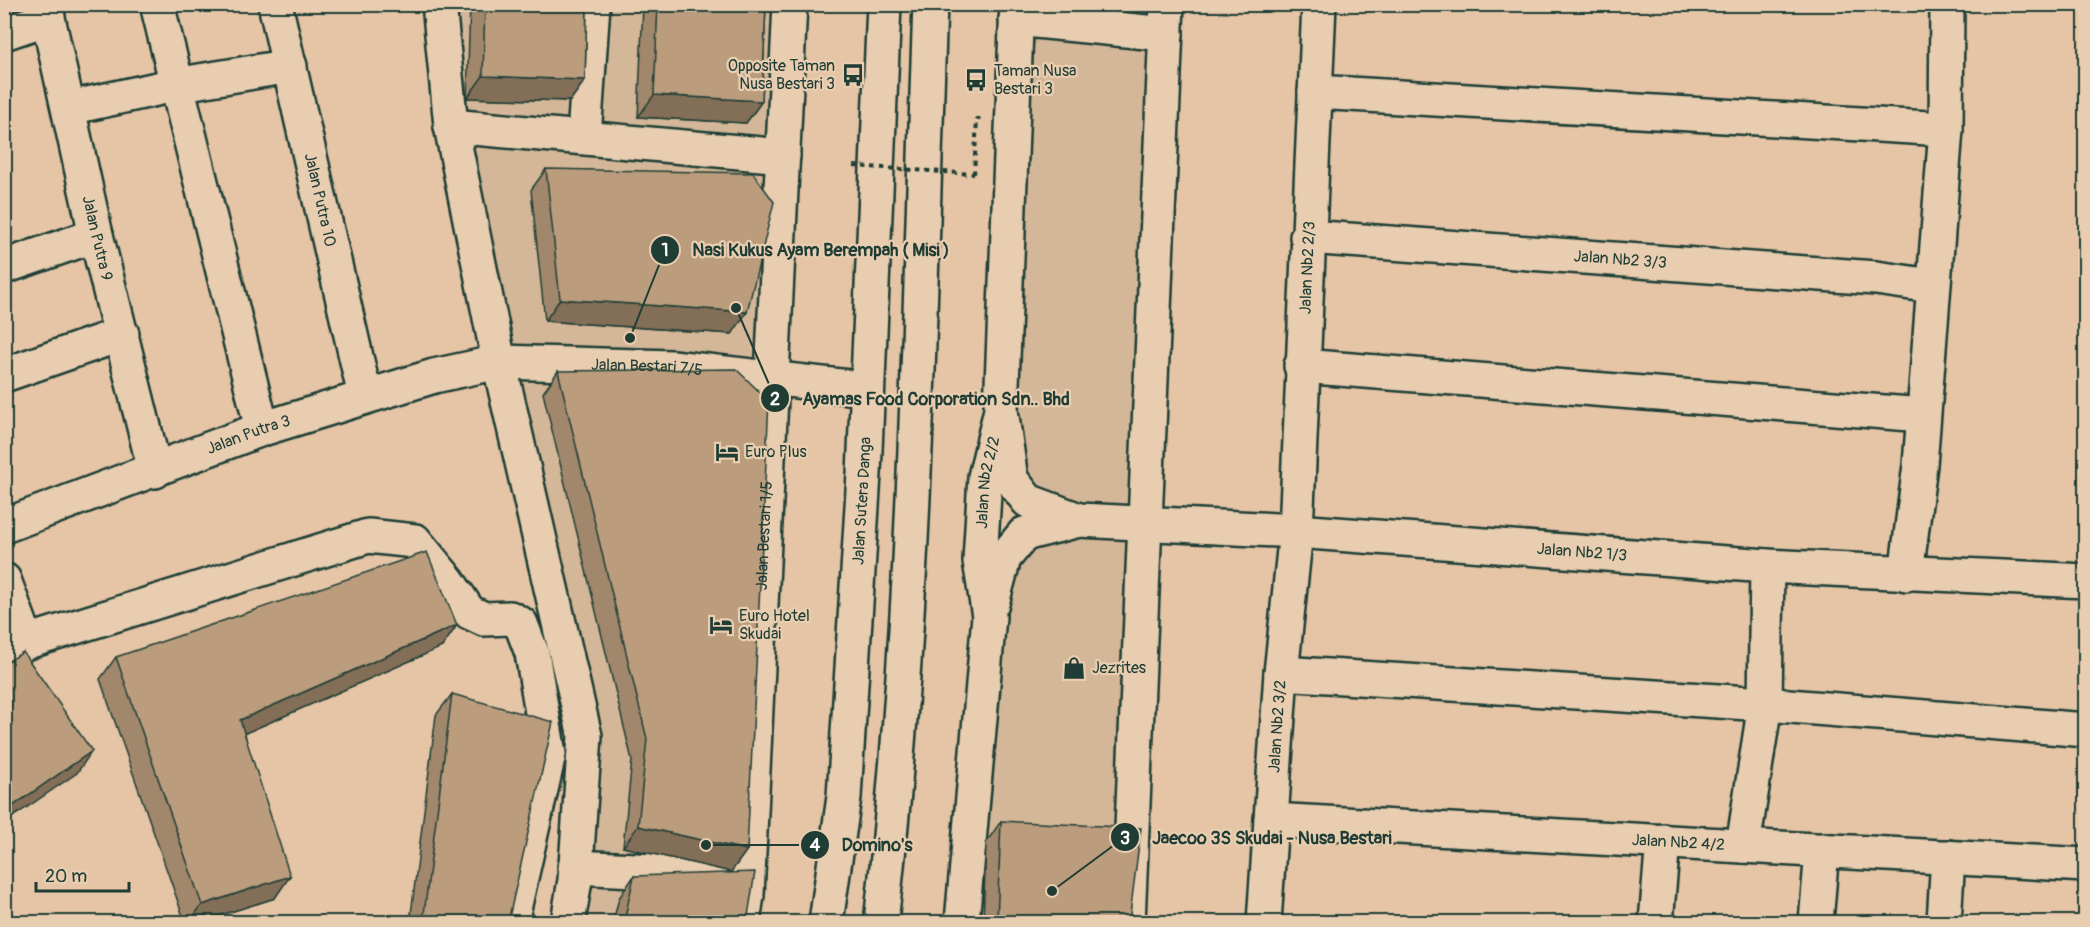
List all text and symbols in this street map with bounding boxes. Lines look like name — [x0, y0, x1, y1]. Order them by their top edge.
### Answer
place label: Opposite Taman Nusa Bestari 3 — [728, 56, 835, 94]
place label: Taman Nusa Bestari 3 — [994, 61, 1077, 99]
bus stop icon: Opposite Taman Nusa Bestari 3 — [840, 62, 866, 88]
bus stop icon: Taman Nusa Bestari 3 — [963, 67, 989, 93]
street label: Jalan Putra 10 — [300, 151, 340, 249]
street label: Jalan Putra 9 — [78, 194, 117, 283]
street label: Jalan Nb2 2/3 — [1295, 221, 1320, 315]
callout: Nasi Kukus Ayam Berempah ( Misi ) — [650, 232, 961, 268]
text: 1 — [661, 239, 669, 262]
text: Nasi Kukus Ayam Berempah ( Misi ) — [692, 239, 950, 262]
street label: Jalan Nb2 3/3 — [1573, 246, 1667, 273]
street label: Jalan Bestari 7/5 — [591, 355, 703, 380]
callout: Ayamas Food Corporation Sdn.. Bhd — [760, 380, 1082, 416]
text: 2 — [770, 388, 780, 411]
text: Ayamas Food Corporation Sdn.. Bhd — [802, 388, 1070, 411]
street label: Jalan Putra 3 — [204, 411, 293, 459]
street label: Jalan Nb2 2/2 — [972, 434, 1004, 529]
street label: Jalan Sutera Danga — [848, 436, 876, 566]
hotel icon: Euro Plus — [714, 439, 740, 465]
place label: Euro Plus — [745, 442, 807, 462]
street label: Jalan Bestari 1/5 — [752, 481, 777, 591]
street label: Jalan Nb2 1/3 — [1536, 539, 1628, 566]
place label: Euro Hotel Skudai — [739, 606, 810, 644]
hotel icon: Euro Hotel Skudai — [708, 612, 734, 638]
shop icon: Jezrites — [1061, 655, 1087, 681]
place label: Jezrites — [1092, 658, 1146, 678]
street label: Jalan Nb2 3/2 — [1264, 679, 1291, 774]
callout: Jaecoo 3S Skudai - Nusa Bestari — [1110, 819, 1404, 855]
callout: Domino's — [800, 827, 925, 863]
text: 3 — [1120, 827, 1130, 850]
text: Jaecoo 3S Skudai - Nusa Bestari — [1152, 827, 1392, 850]
street label: Jalan Nb2 4/2 — [1631, 830, 1726, 855]
text: 4 — [810, 834, 821, 857]
text: Domino's — [841, 834, 914, 857]
scale bar — [36, 855, 129, 893]
text: 20 m — [45, 865, 87, 888]

